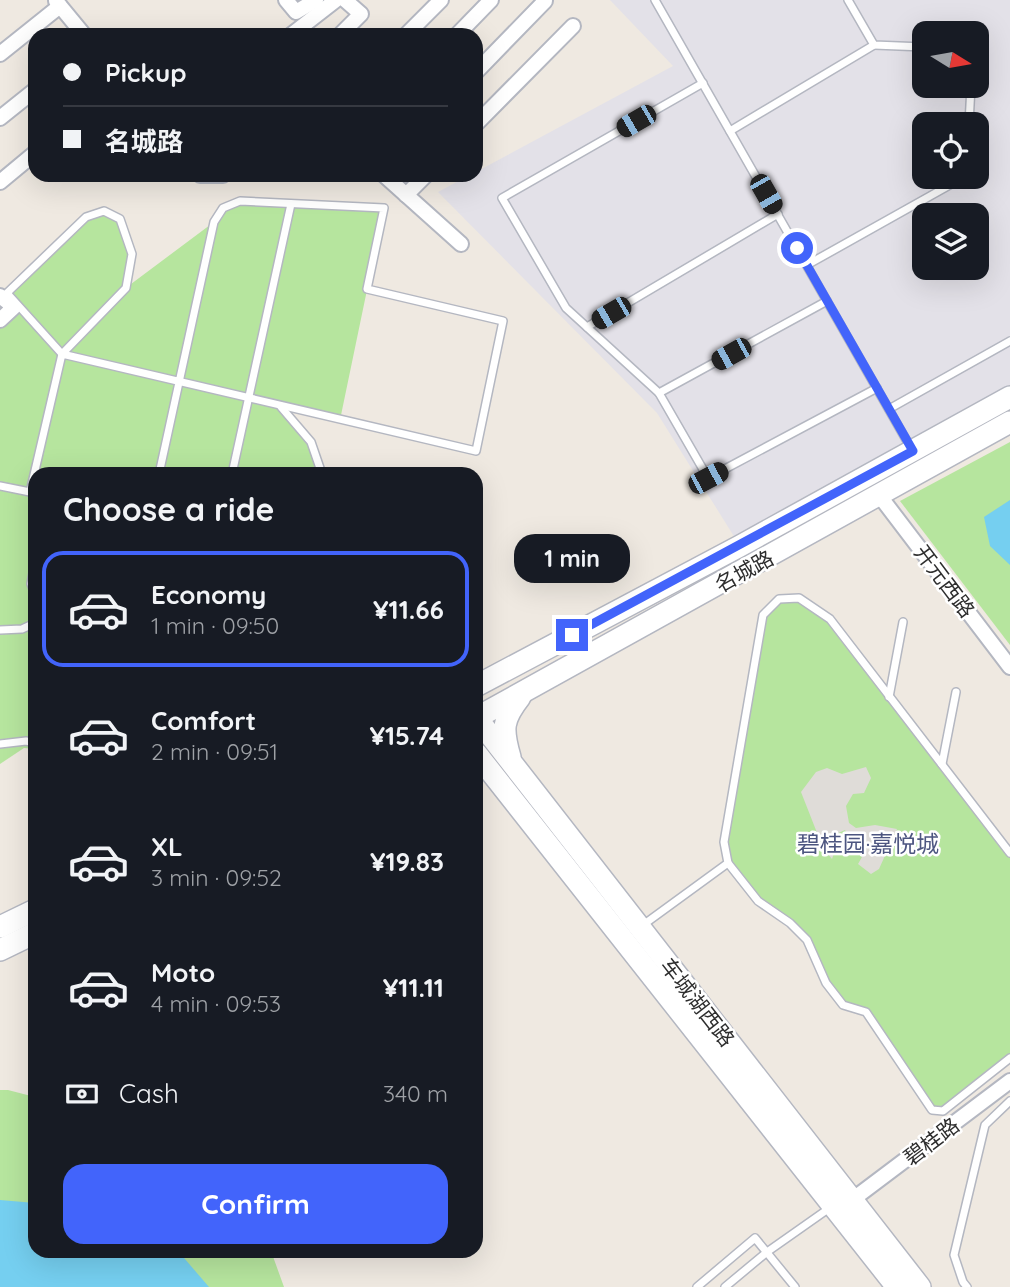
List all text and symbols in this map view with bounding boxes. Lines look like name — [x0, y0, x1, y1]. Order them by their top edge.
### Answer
north arrow — [912, 21, 989, 98]
map controls — [912, 21, 989, 280]
text: Pickup — [105, 56, 187, 89]
car — [613, 101, 660, 141]
button: locate — [912, 112, 989, 189]
text: 名城路 — [105, 125, 183, 158]
car — [747, 171, 786, 217]
button: layers — [912, 203, 989, 280]
route start — [781, 232, 813, 264]
car — [588, 293, 635, 333]
car — [708, 335, 755, 373]
car — [685, 459, 732, 497]
text: Choose a ride — [63, 489, 275, 529]
callout: 1 min — [514, 534, 630, 582]
street label: 开元西路 — [909, 540, 981, 622]
text: 1 min — [544, 544, 600, 573]
street label: 名城路 — [710, 544, 778, 598]
icon: car — [67, 578, 130, 641]
text: Economy — [151, 578, 266, 611]
text: ¥11.66 — [373, 593, 444, 626]
text: 1 min · 09:50 — [151, 611, 279, 640]
route end — [556, 619, 588, 651]
icon: car — [67, 704, 130, 767]
text: Comfort — [151, 704, 256, 737]
text: ¥15.74 — [369, 719, 444, 752]
text: 2 min · 09:51 — [151, 737, 278, 766]
district label: 碧桂园·嘉悦城 — [797, 829, 939, 858]
icon: car — [67, 830, 130, 893]
text: XL — [151, 830, 183, 863]
text: ¥19.83 — [370, 845, 444, 878]
text: 3 min · 09:52 — [151, 863, 282, 892]
street label: 车城湖西路 — [655, 953, 741, 1051]
icon: car — [67, 956, 130, 1019]
text: Moto — [151, 956, 215, 989]
text: ¥11.11 — [383, 971, 444, 1004]
text: 4 min · 09:53 — [151, 989, 281, 1018]
icon: cash — [63, 1075, 101, 1113]
text: Cash — [119, 1077, 179, 1110]
text: 340 m — [383, 1079, 448, 1108]
street label: 碧桂路 — [898, 1112, 964, 1170]
button: Confirm — [63, 1164, 448, 1244]

